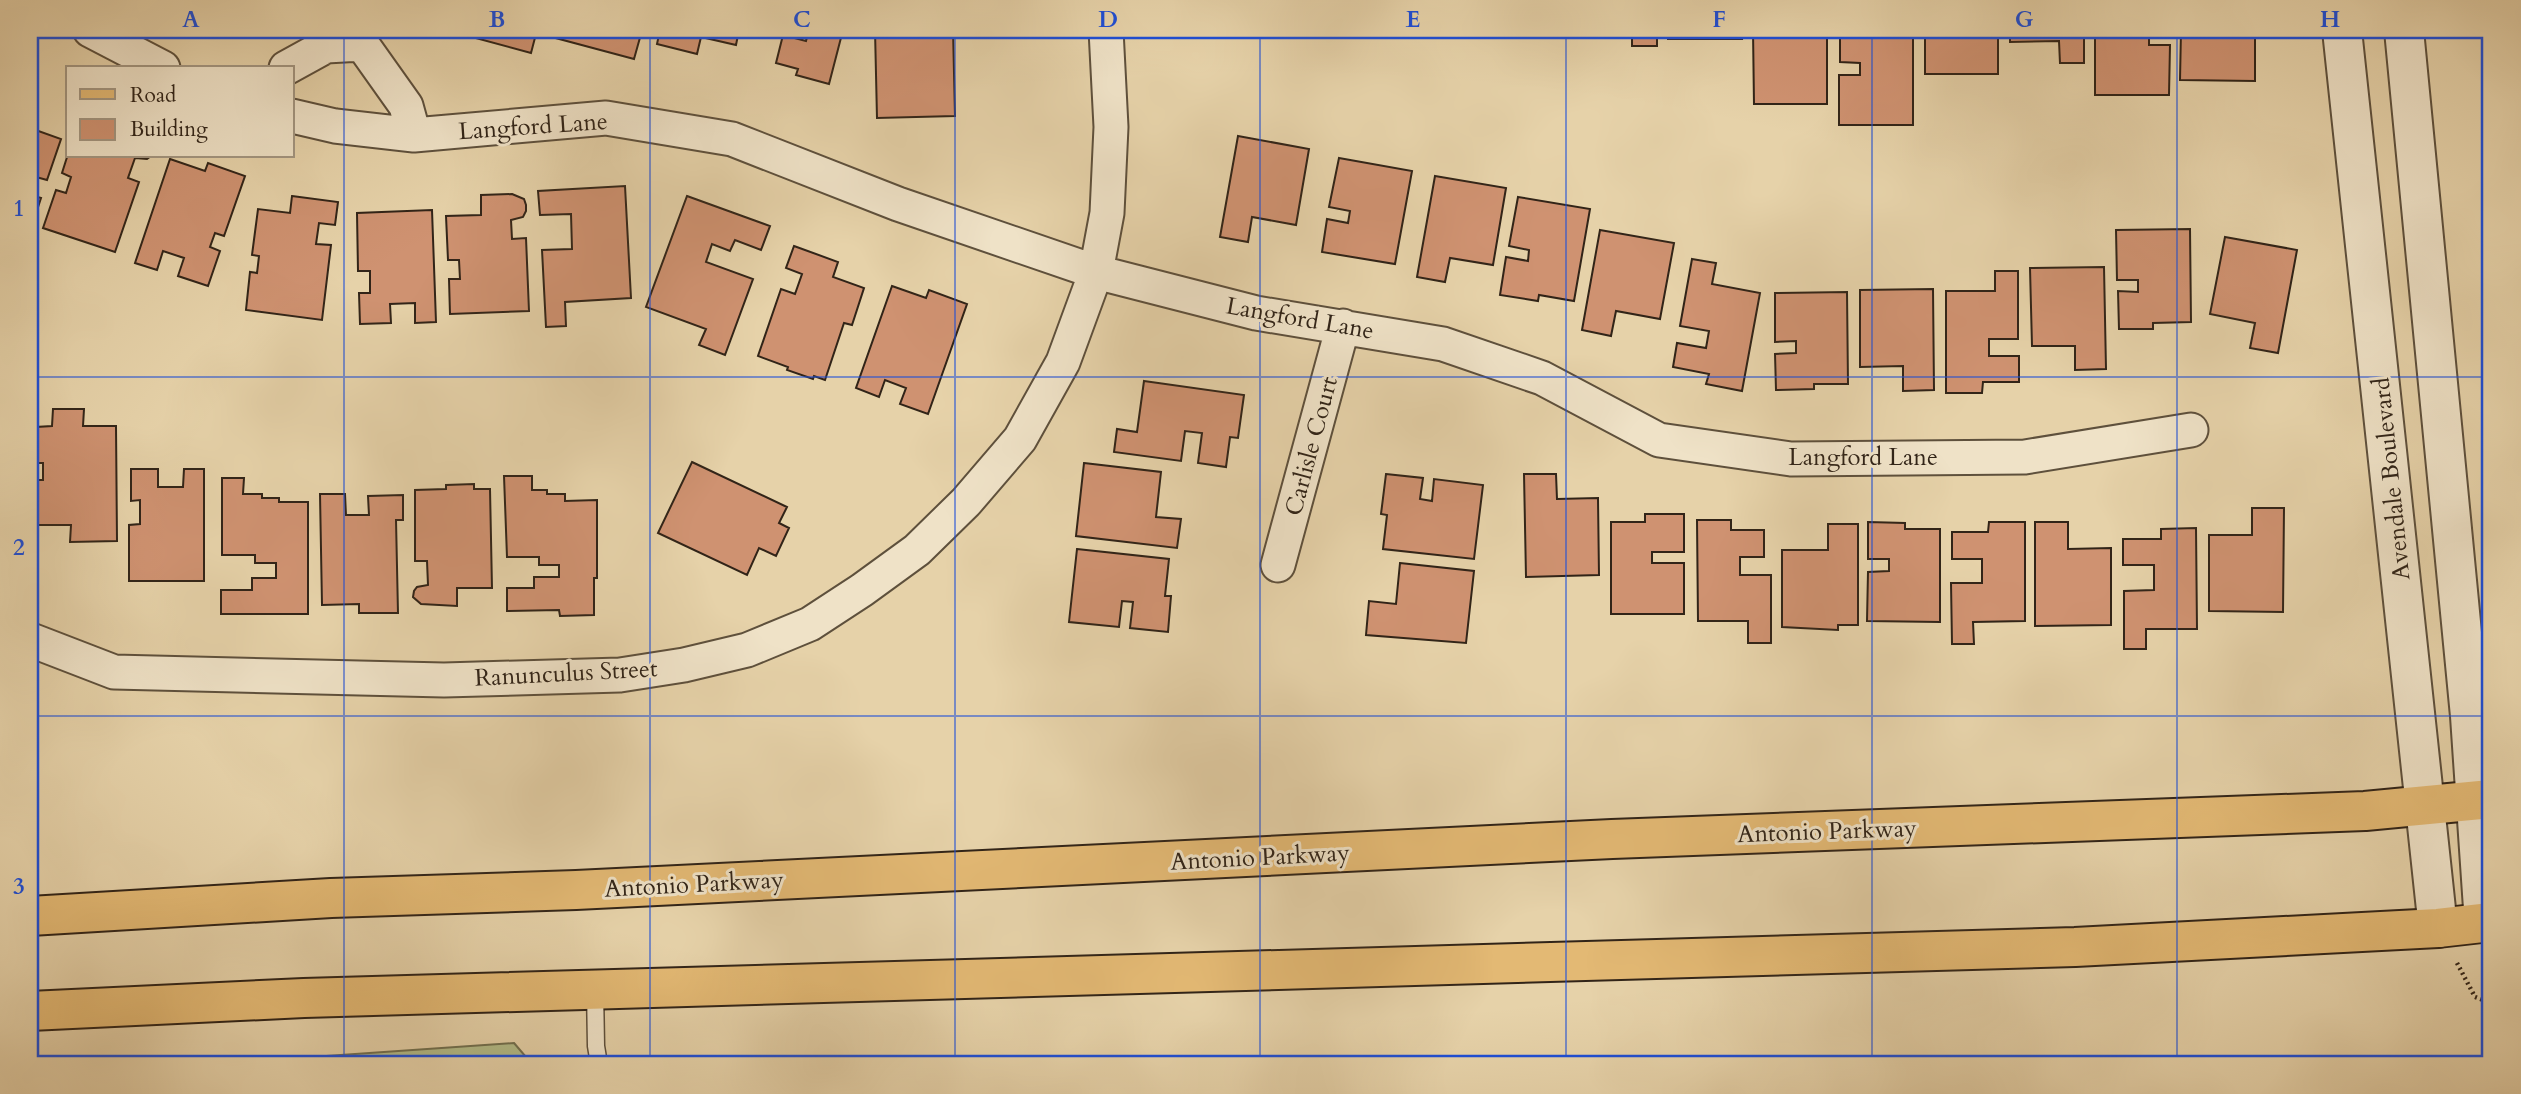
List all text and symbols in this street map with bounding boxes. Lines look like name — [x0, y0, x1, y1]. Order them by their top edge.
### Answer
text: A — [182, 4, 200, 35]
text: B — [489, 4, 505, 35]
text: C — [793, 4, 811, 35]
text: D — [1098, 4, 1118, 35]
text: E — [1406, 4, 1420, 35]
text: F — [1712, 4, 1726, 35]
text: G — [2015, 4, 2034, 35]
text: H — [2320, 4, 2340, 35]
legend — [66, 66, 294, 158]
text: Road — [130, 81, 176, 110]
street label: Langford Lane — [457, 105, 609, 148]
text: Building — [130, 115, 208, 144]
text: 1 — [13, 193, 25, 224]
street label: Langford Lane — [1223, 289, 1376, 348]
street label: Carlisle Court — [1277, 373, 1346, 519]
street label: Avendale Boulevard — [2364, 376, 2419, 582]
street label: Langford Lane — [1788, 441, 1938, 474]
text: 2 — [13, 532, 25, 563]
street label: Ranunculus Street — [474, 652, 659, 695]
street label: Antonio Parkway — [1737, 812, 1918, 851]
street label: Antonio Parkway — [1170, 836, 1351, 879]
street label: Antonio Parkway — [604, 863, 785, 906]
text: 3 — [13, 871, 25, 902]

